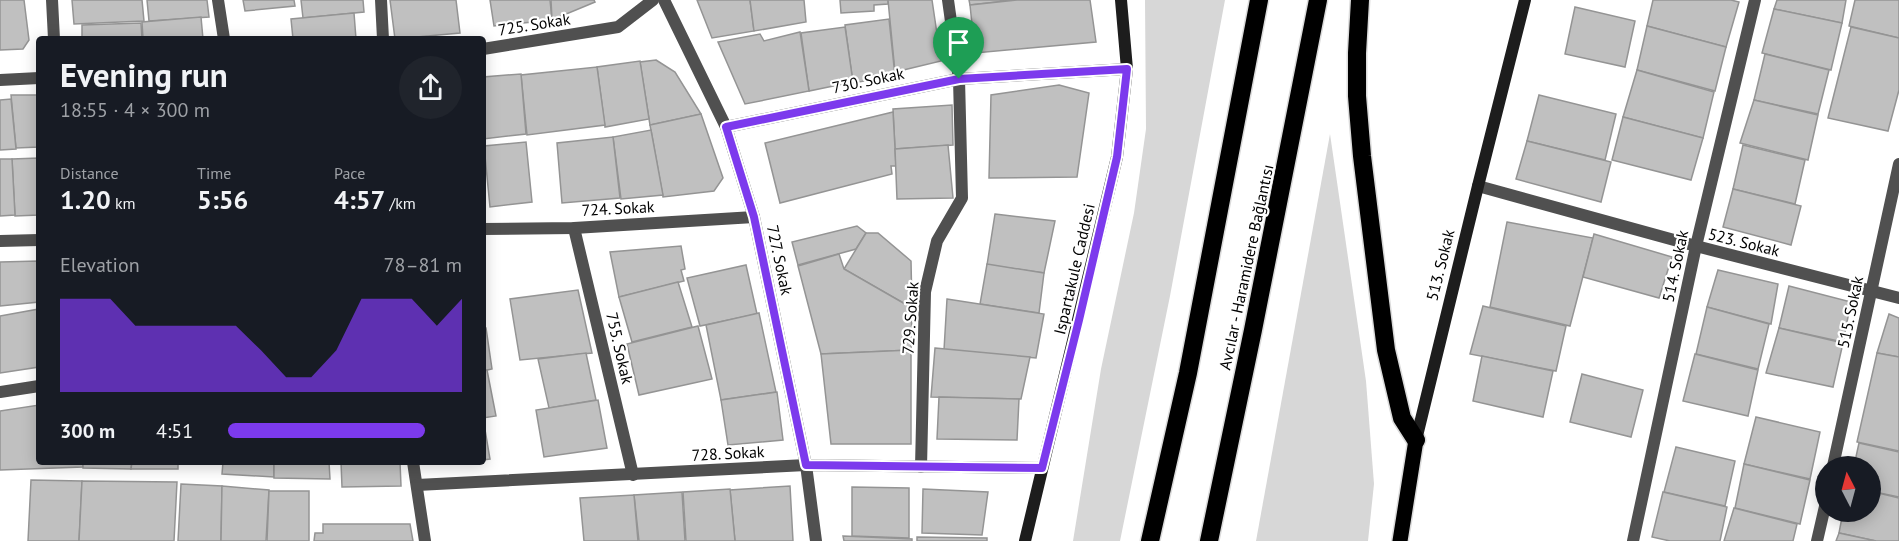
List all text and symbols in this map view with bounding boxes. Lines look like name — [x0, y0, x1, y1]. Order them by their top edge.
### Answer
street label: 725. Sokak — [496, 8, 572, 40]
pin — [933, 17, 984, 79]
icon: arrive — [942, 26, 975, 59]
text: Evening run — [60, 53, 228, 96]
button: share — [399, 56, 462, 119]
street label: 730. Sokak — [830, 63, 906, 97]
text: 18:55 · 4 × 300 m — [60, 97, 210, 123]
street label: Avcılar - Haramidere Bağlantısı — [1214, 162, 1278, 372]
text: Distance — [60, 163, 119, 183]
text: Time — [197, 163, 231, 183]
text: Pace — [334, 163, 365, 183]
text: 1.20 — [60, 183, 111, 216]
text: 5:56 — [197, 183, 248, 216]
text: 4:57 — [334, 183, 385, 216]
text: km — [111, 193, 136, 213]
text: /km — [385, 193, 416, 213]
street label: 724. Sokak — [581, 196, 655, 220]
street label: Ispartakule Caddesi — [1049, 202, 1099, 336]
street label: 727. Sokak — [763, 223, 797, 297]
street label: 523. Sokak — [1706, 223, 1782, 261]
street label: 513. Sokak — [1421, 227, 1459, 303]
street label: 514. Sokak — [1658, 228, 1692, 304]
text: Elevation — [60, 252, 140, 278]
text: 78–81 m — [384, 252, 462, 278]
street label: 515. Sokak — [1833, 274, 1867, 350]
street label: 729. Sokak — [897, 281, 923, 355]
street label: 755. Sokak — [602, 310, 638, 386]
text: 300 m — [60, 418, 115, 444]
text: 4:51 — [156, 418, 193, 444]
street label: 728. Sokak — [691, 441, 765, 465]
north arrow — [1815, 456, 1881, 522]
map controls — [1815, 456, 1881, 522]

